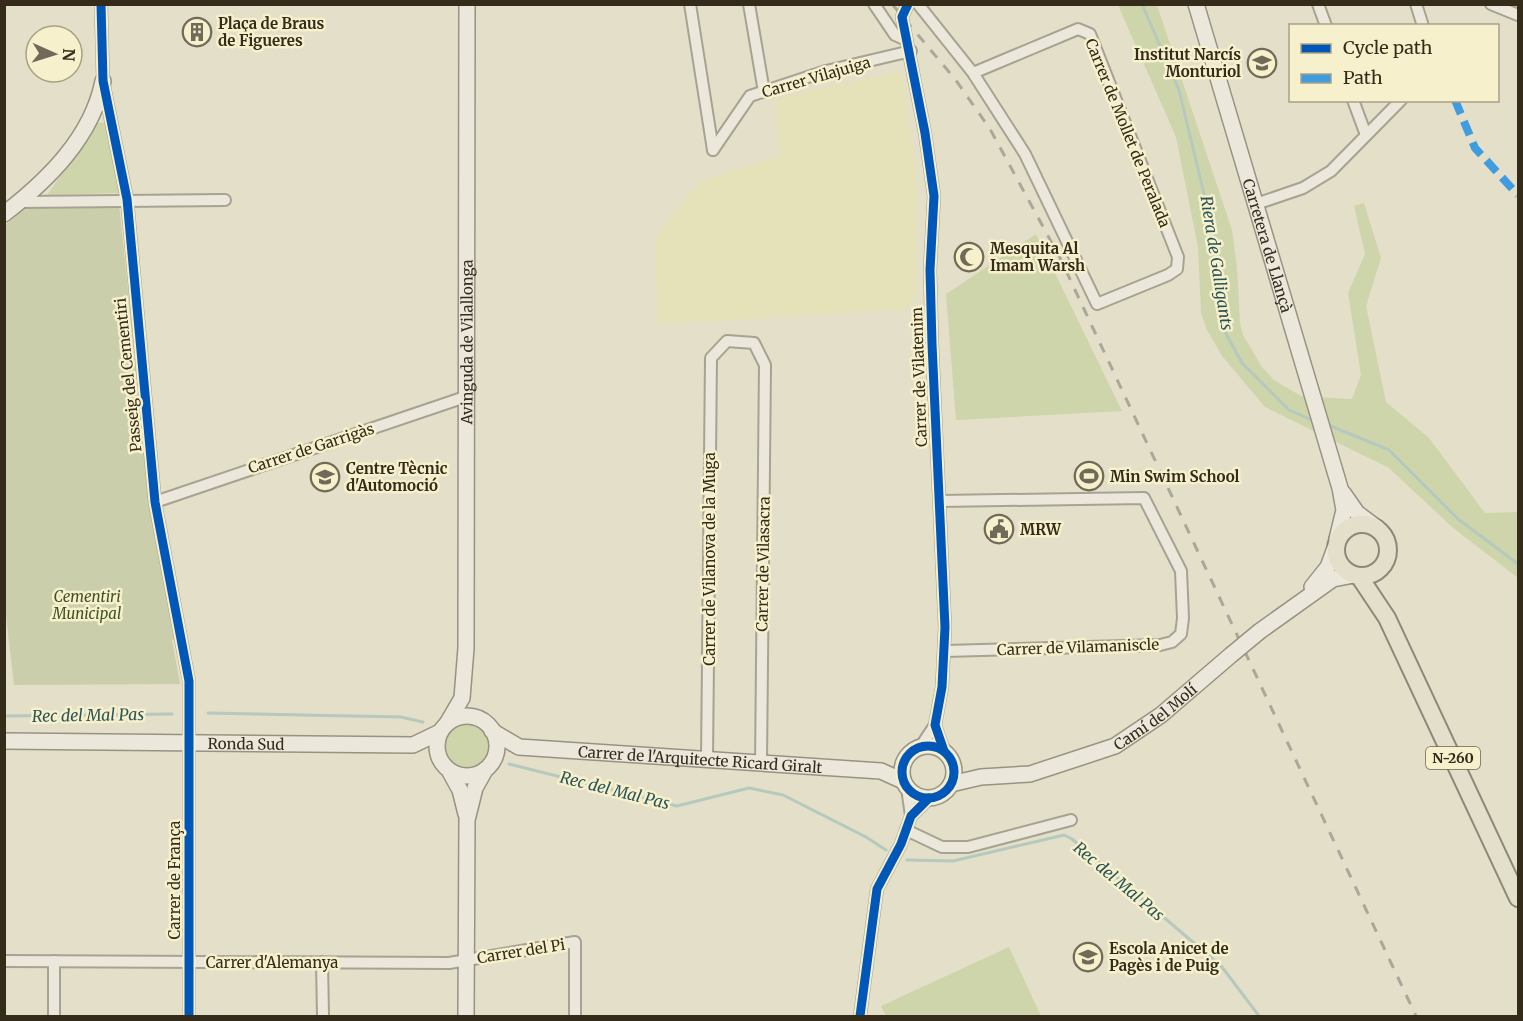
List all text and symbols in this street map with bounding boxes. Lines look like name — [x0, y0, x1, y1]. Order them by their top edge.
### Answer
place label: Plaça de Braus de Figueres — [218, 14, 325, 50]
building icon: Plaça de Braus de Figueres — [181, 16, 213, 48]
north arrow — [24, 24, 84, 84]
legend — [1289, 24, 1499, 102]
street label: Carrer de Mollet de Peralada — [1081, 36, 1175, 230]
text: Cycle path — [1343, 36, 1433, 59]
place label: Institut Narcís Monturiol — [1134, 45, 1241, 81]
school or university icon: Institut Narcís Monturiol — [1246, 47, 1278, 79]
text: N — [59, 48, 79, 62]
street label: Carrer Vilajuiga — [760, 52, 872, 102]
text: Path — [1343, 66, 1383, 89]
street label: Carretera de Llançà — [1239, 176, 1297, 315]
water label: Riera de Galligants — [1196, 194, 1238, 332]
place label: Mesquita Al Imam Warsh — [990, 239, 1085, 275]
mosque icon: Mesquita Al Imam Warsh — [953, 241, 985, 273]
street label: Avinguda de Vilallonga — [457, 259, 476, 426]
street label: Passeig del Cementiri — [110, 297, 146, 453]
street label: Carrer de Vilatenim — [907, 307, 931, 447]
street label: Carrer de Garrigàs — [246, 419, 376, 477]
street label: Carrer de Vilanova de la Muga — [700, 452, 719, 666]
place label: Centre Tècnic d'Automoció — [346, 459, 448, 495]
sports icon: Min Swim School — [1073, 460, 1105, 492]
school or university icon: Centre Tècnic d'Automoció — [309, 461, 341, 493]
place label: Min Swim School — [1110, 467, 1240, 486]
street label: Carrer de Vilasacra — [752, 496, 774, 632]
public building icon: MRW — [983, 513, 1015, 545]
place label: MRW — [1020, 520, 1062, 539]
park label: Cementiri Municipal — [52, 587, 121, 623]
street label: Carrer de Vilamaniscle — [997, 635, 1160, 659]
street label: Camí del Molí — [1110, 679, 1201, 754]
water label: Rec del Mal Pas — [32, 704, 145, 726]
street label: Ronda Sud — [207, 733, 285, 753]
street label: Carrer de l'Arquitecte Ricard Giralt — [577, 741, 823, 777]
road number: N-260 — [1426, 747, 1480, 769]
water label: Rec del Mal Pas — [558, 767, 672, 813]
street label: Carrer de França — [165, 821, 184, 939]
water label: Rec del Mal Pas — [1070, 837, 1169, 925]
street label: Carrer del Pi — [476, 935, 567, 967]
place label: Escola Anicet de Pagès i de Puig — [1109, 939, 1229, 975]
school or university icon: Escola Anicet de Pagès i de Puig — [1072, 941, 1104, 973]
street label: Carrer d'Alemanya — [206, 953, 338, 972]

